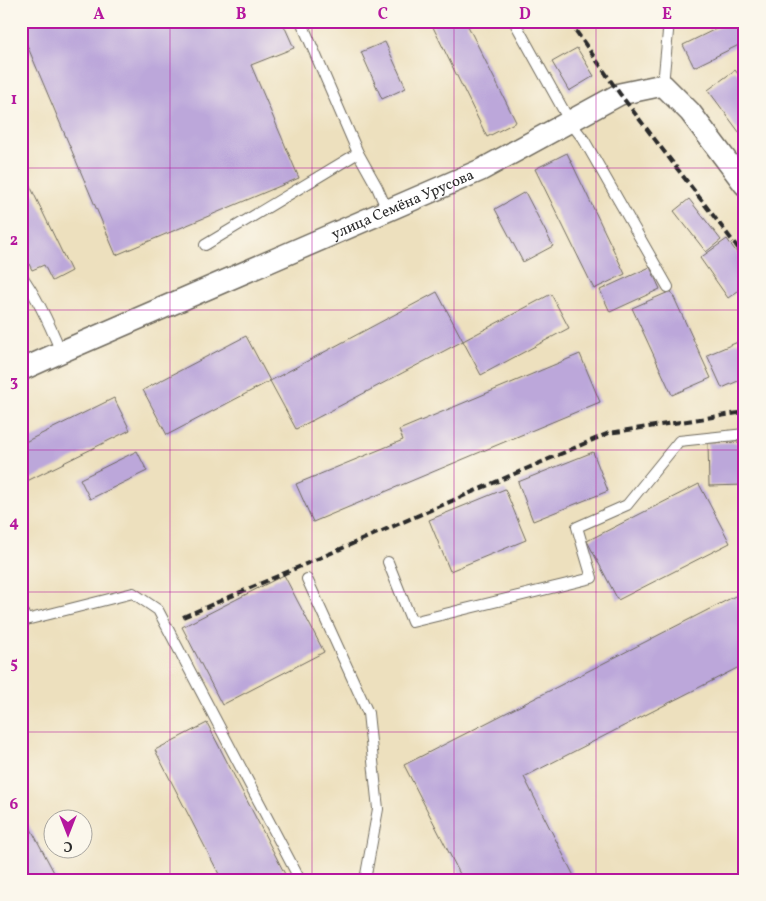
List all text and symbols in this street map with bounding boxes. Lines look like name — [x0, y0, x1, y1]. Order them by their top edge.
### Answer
text: A — [93, 4, 105, 26]
text: B — [236, 4, 247, 26]
text: C — [378, 4, 388, 26]
text: D — [519, 4, 531, 26]
text: E — [662, 4, 672, 26]
text: 1 — [11, 89, 17, 111]
street label: улица Семёна Урусова — [328, 165, 478, 246]
text: 2 — [10, 230, 18, 252]
text: 3 — [10, 371, 18, 393]
text: 4 — [9, 512, 19, 534]
text: 5 — [10, 653, 18, 675]
text: 6 — [10, 794, 19, 816]
north arrow — [42, 808, 92, 858]
text: С — [63, 836, 73, 855]

